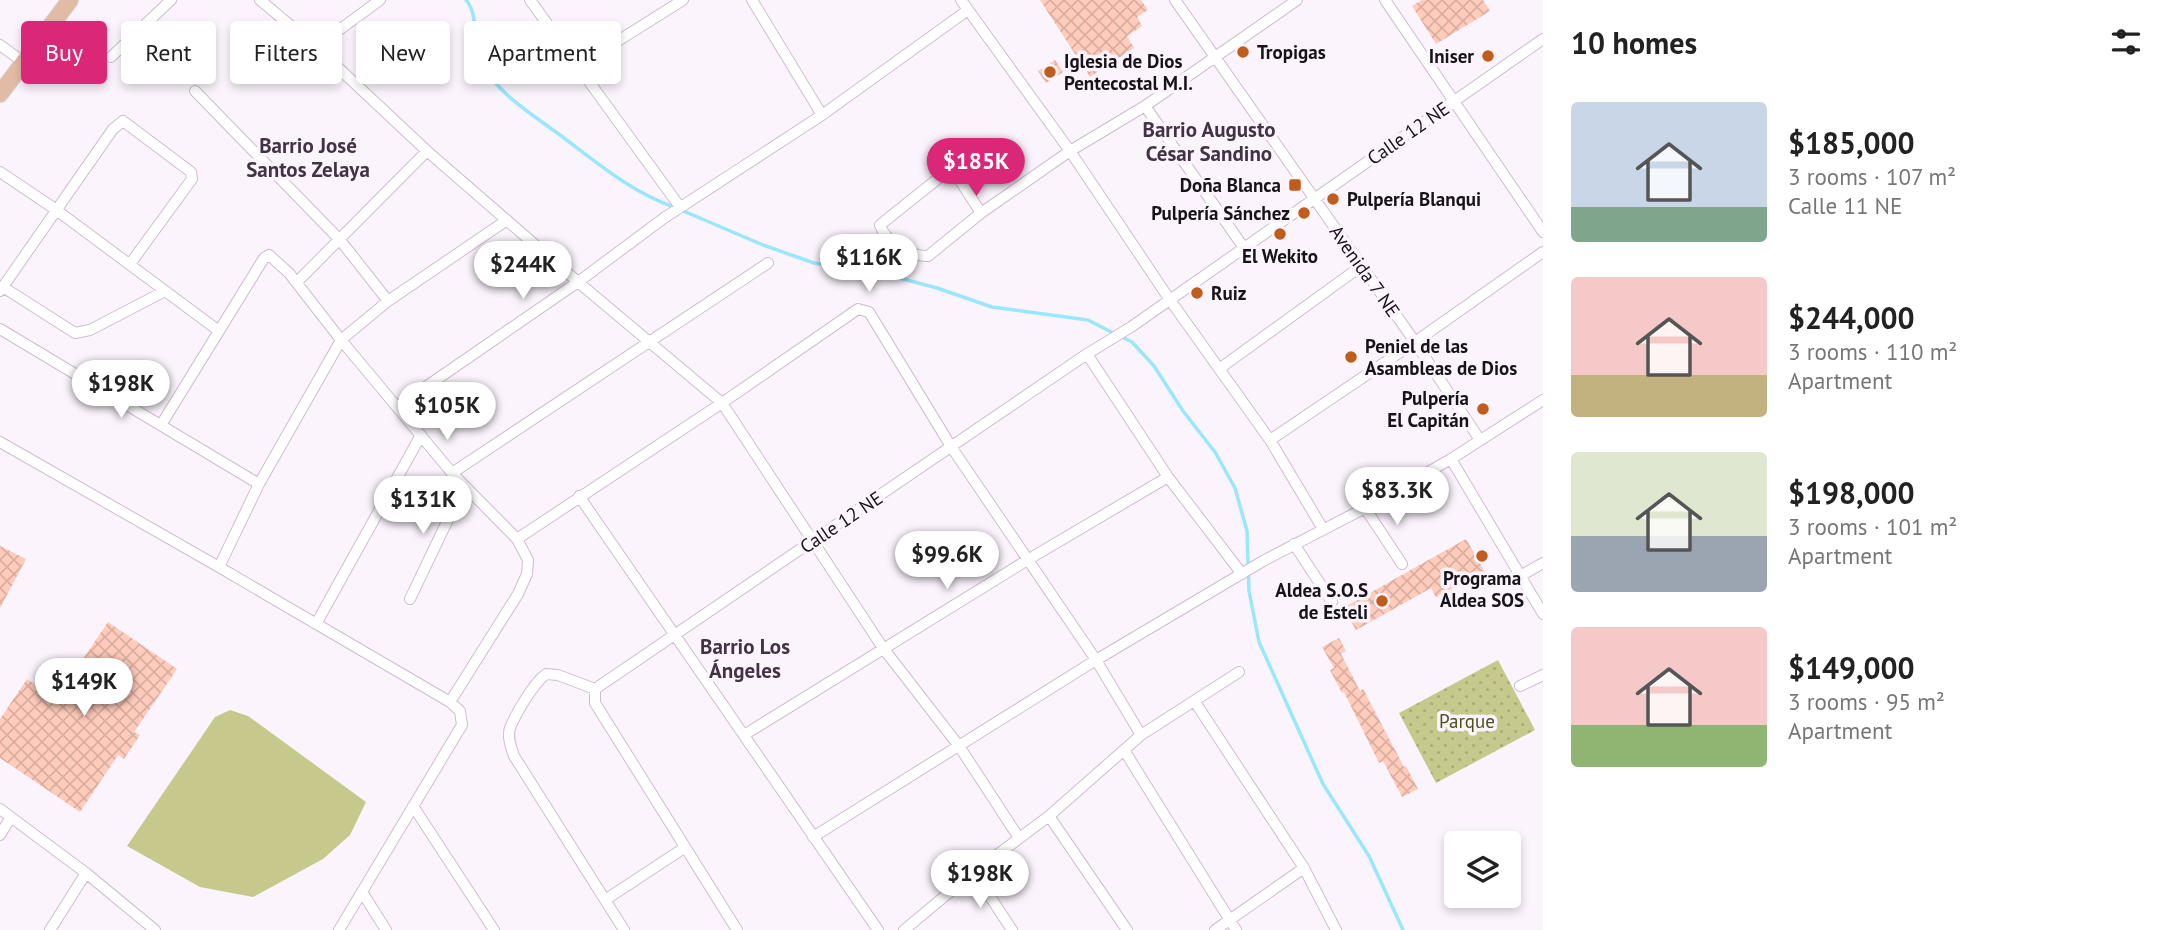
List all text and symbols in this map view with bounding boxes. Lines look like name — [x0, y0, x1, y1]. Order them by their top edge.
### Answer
chip: Buy — [21, 21, 107, 84]
chip: Rent — [121, 21, 216, 84]
chip: Filters — [230, 21, 342, 84]
chip: New — [356, 21, 450, 84]
chip: Apartment — [464, 21, 621, 84]
text: 10 homes — [1571, 23, 1697, 62]
icon: filters — [2107, 23, 2145, 61]
place label: Tropigas — [1257, 40, 1326, 64]
marker: Tropigas — [1235, 44, 1251, 60]
place label: Iniser — [1429, 44, 1474, 68]
marker: Iniser — [1480, 48, 1496, 64]
place label: Iglesia de Dios Pentecostal M.I. — [1064, 49, 1193, 95]
marker: Iglesia de Dios Pentecostal M.I. — [1042, 64, 1058, 80]
street label: Calle 12 NE — [1362, 96, 1454, 170]
district label: Barrio Augusto César Sandino — [1143, 116, 1275, 167]
text: $185,000 — [1788, 123, 1915, 162]
icon: home — [1627, 130, 1711, 214]
district label: Barrio José Santos Zelaya — [246, 132, 370, 183]
pin: $185K — [927, 138, 1025, 198]
text: $185K — [943, 146, 1009, 175]
text: 3 rooms · 107 m² — [1788, 162, 1956, 191]
place label: Doña Blanca — [1180, 173, 1281, 197]
marker: Doña Blanca — [1287, 177, 1303, 193]
place label: Pulpería Blanqui — [1347, 187, 1481, 211]
marker: Pulpería Blanqui — [1325, 191, 1341, 207]
text: Calle 11 NE — [1788, 191, 1902, 220]
place label: Pulpería Sánchez — [1151, 201, 1290, 225]
marker: Pulpería Sánchez — [1296, 205, 1312, 221]
street label: Avenida 7 NE — [1325, 220, 1405, 322]
marker: El Wekito — [1272, 226, 1288, 242]
pin: $116K — [820, 234, 918, 294]
pin: $244K — [474, 242, 572, 301]
text: $116K — [836, 242, 902, 271]
place label: El Wekito — [1242, 244, 1318, 268]
text: $244K — [490, 249, 556, 278]
place label: Ruiz — [1211, 281, 1247, 305]
marker: Ruiz — [1189, 285, 1205, 301]
text: $244,000 — [1788, 298, 1915, 337]
icon: home — [1627, 305, 1711, 389]
place label: Peniel de las Asambleas de Dios — [1365, 334, 1517, 380]
text: 3 rooms · 110 m² — [1788, 337, 1957, 366]
marker: Peniel de las Asambleas de Dios — [1343, 349, 1359, 365]
pin: $198K — [72, 360, 170, 420]
text: Apartment — [1788, 366, 1892, 395]
text: $198K — [88, 368, 154, 397]
pin: $105K — [398, 382, 496, 442]
place label: Pulpería El Capitán — [1387, 386, 1469, 432]
text: $105K — [414, 390, 480, 419]
marker: Pulpería El Capitán — [1475, 401, 1491, 417]
pin: $83.3K — [1340, 468, 1454, 527]
text: $198,000 — [1788, 473, 1915, 512]
text: $83.3K — [1361, 475, 1433, 504]
pin: $131K — [374, 476, 472, 536]
icon: home — [1627, 480, 1711, 564]
text: $131K — [390, 484, 456, 513]
street label: Calle 12 NE — [795, 486, 887, 558]
text: 3 rooms · 101 m² — [1788, 512, 1957, 541]
pin: $99.6K — [890, 532, 1004, 591]
text: $99.6K — [911, 539, 983, 568]
text: Apartment — [1788, 541, 1892, 570]
marker: Programa Aldea SOS — [1474, 548, 1490, 564]
place label: Programa Aldea SOS — [1440, 566, 1524, 612]
place label: Aldea S.O.S de Esteli — [1275, 578, 1368, 624]
marker: Aldea S.O.S de Esteli — [1374, 593, 1390, 609]
district label: Barrio Los Ángeles — [700, 633, 790, 684]
text: $149,000 — [1788, 648, 1915, 687]
icon: home — [1627, 655, 1711, 739]
pin: $149K — [35, 658, 133, 718]
text: $149K — [51, 666, 117, 695]
text: 3 rooms · 95 m² — [1788, 687, 1945, 716]
park label: Parque — [1439, 709, 1495, 733]
text: Apartment — [1788, 716, 1892, 745]
map controls — [1444, 831, 1521, 908]
button: layers — [1444, 831, 1521, 908]
pin: $198K — [931, 850, 1029, 910]
text: $198K — [947, 858, 1013, 887]

